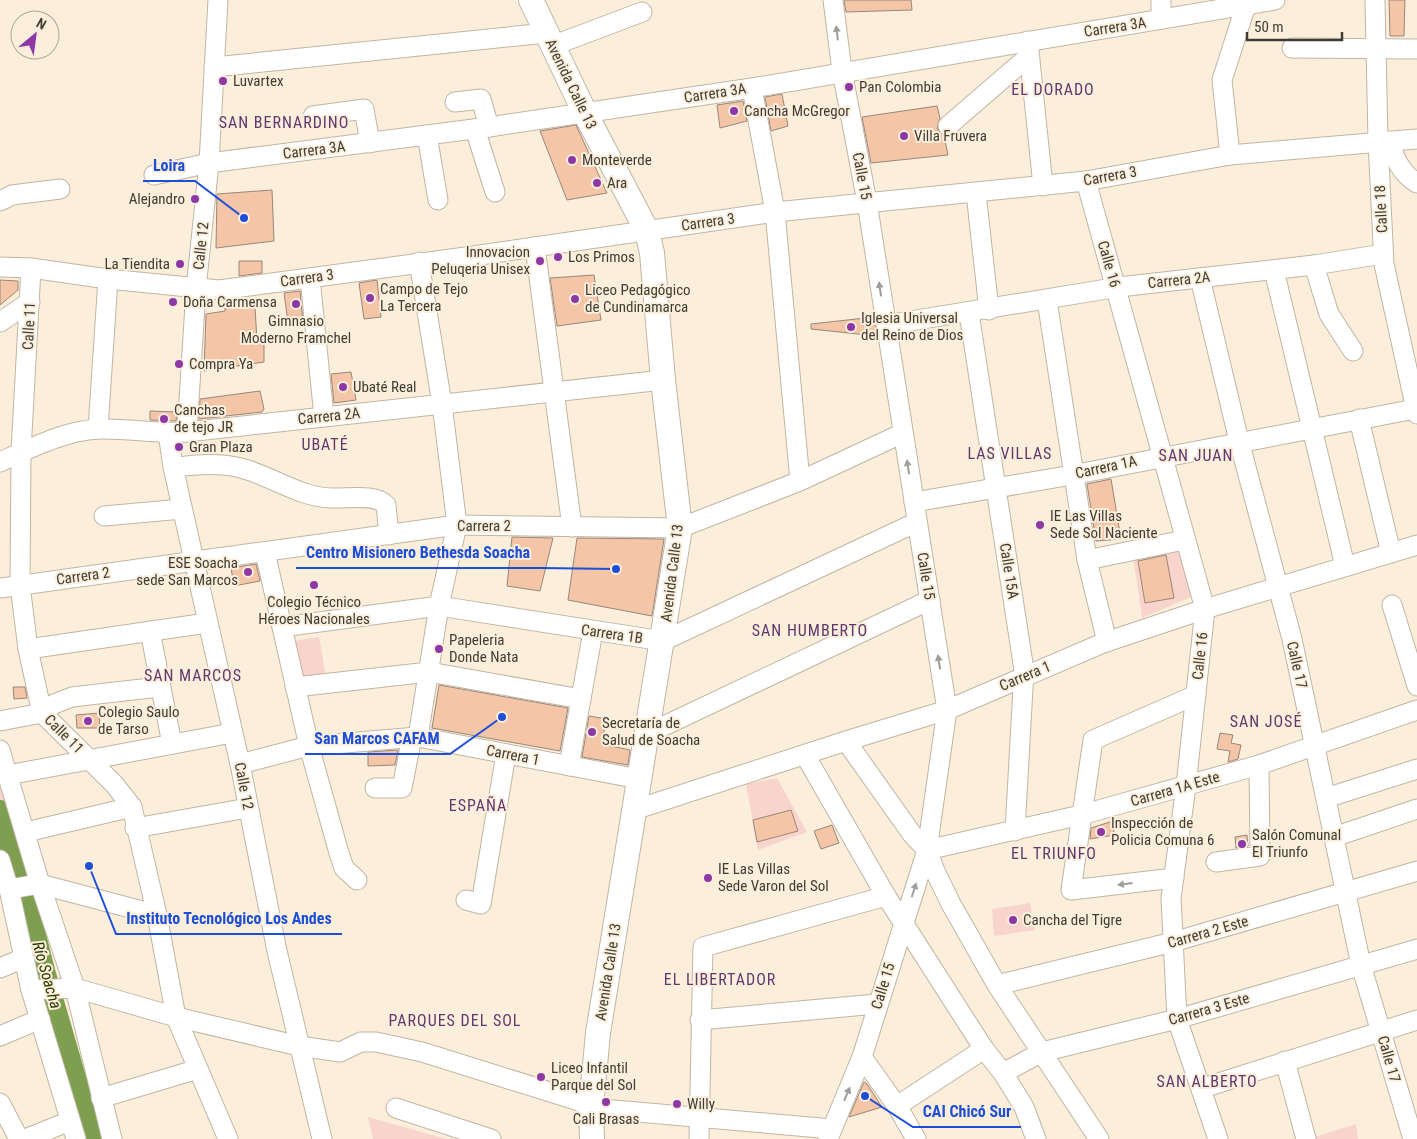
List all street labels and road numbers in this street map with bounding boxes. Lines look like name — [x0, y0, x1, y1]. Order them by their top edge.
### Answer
street label: Carrera 3A — [1083, 13, 1148, 41]
street label: Avenida Calle 13 — [541, 36, 601, 132]
street label: Carrera 3A — [683, 79, 748, 107]
street label: Carrera 3A — [282, 137, 347, 163]
street label: Calle 15 — [849, 151, 875, 201]
street label: Carrera 3 — [1082, 162, 1138, 190]
street label: Calle 18 — [1371, 185, 1391, 233]
street label: Carrera 3 — [680, 209, 736, 235]
street label: Calle 12 — [190, 221, 212, 271]
street label: Calle 16 — [1094, 239, 1124, 289]
street label: Carrera 3 — [279, 265, 335, 291]
street label: Carrera 2A — [1147, 268, 1211, 292]
street label: Calle 11 — [19, 302, 39, 350]
street label: Carrera 2A — [297, 404, 361, 428]
street label: Carrera 1A — [1073, 452, 1139, 482]
street label: Carrera 2 — [457, 517, 511, 535]
street label: Avenida Calle 13 — [657, 523, 687, 623]
street label: Calle 15A — [996, 542, 1022, 601]
street label: Calle 15 — [913, 551, 939, 601]
street label: Carrera 2 — [55, 563, 111, 589]
street label: Carrera 1B — [580, 621, 644, 647]
street label: Calle 16 — [1189, 631, 1211, 681]
street label: Calle 17 — [1283, 640, 1311, 690]
street label: Carrera 1 — [997, 657, 1053, 695]
street label: Calle 11 — [41, 711, 87, 757]
street label: Carrera 1 — [485, 741, 541, 769]
street label: Calle 12 — [231, 761, 257, 811]
street label: Carrera 1A Este — [1128, 768, 1222, 810]
street label: Carrera 2 Este — [1166, 912, 1250, 952]
street label: Avenida Calle 13 — [591, 922, 625, 1022]
street label: Calle 15 — [867, 960, 899, 1012]
street label: Carrera 3 Este — [1167, 989, 1251, 1029]
street label: Calle 17 — [1374, 1034, 1404, 1084]

